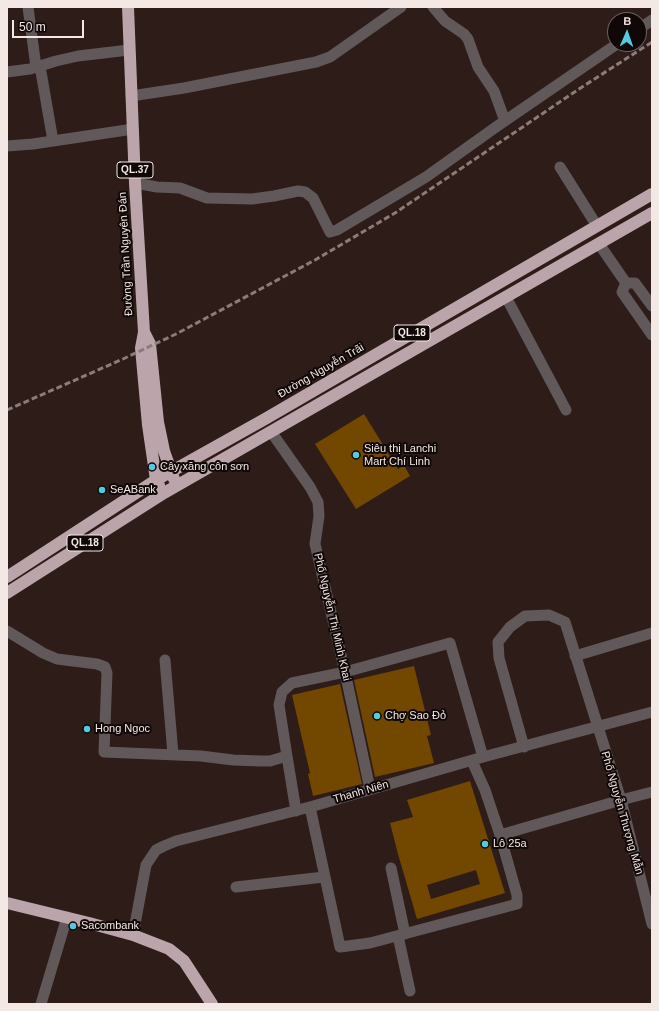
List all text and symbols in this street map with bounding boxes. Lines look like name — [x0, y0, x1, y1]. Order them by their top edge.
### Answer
scale bar — [14, 12, 86, 38]
north arrow — [607, 12, 647, 52]
text: B — [623, 15, 632, 27]
text: 50 m — [19, 20, 46, 34]
road number: QL.37 — [117, 162, 153, 178]
street label: Đường Trần Nguyên Đán — [116, 192, 136, 316]
road number: QL.18 — [394, 325, 430, 341]
street label: Đường Nguyễn Trãi — [276, 341, 366, 401]
place label: Siêu thị Lanchi Mart Chí Linh — [364, 442, 436, 468]
marker: Siêu thị Lanchi Mart Chí Linh — [351, 450, 361, 460]
place label: Cây xăng côn sơn — [160, 460, 249, 474]
marker: Cây xăng côn sơn — [147, 462, 157, 472]
place label: SeABank — [110, 483, 156, 497]
marker: SeABank — [97, 485, 107, 495]
road number: QL.18 — [67, 535, 103, 551]
street label: Phố Nguyễn Thị Minh Khai — [311, 552, 353, 682]
place label: Chợ Sao Đỏ — [385, 709, 446, 723]
marker: Chợ Sao Đỏ — [372, 711, 382, 721]
place label: Hong Ngoc — [95, 722, 150, 736]
marker: Hong Ngoc — [82, 724, 92, 734]
street label: Phố Nguyễn Thượng Mẫn — [598, 750, 646, 876]
street label: Thanh Niên — [332, 778, 390, 806]
place label: Lô 25a — [493, 837, 527, 851]
marker: Lô 25a — [480, 839, 490, 849]
place label: Sacombank — [81, 919, 139, 933]
marker: Sacombank — [68, 921, 78, 931]

